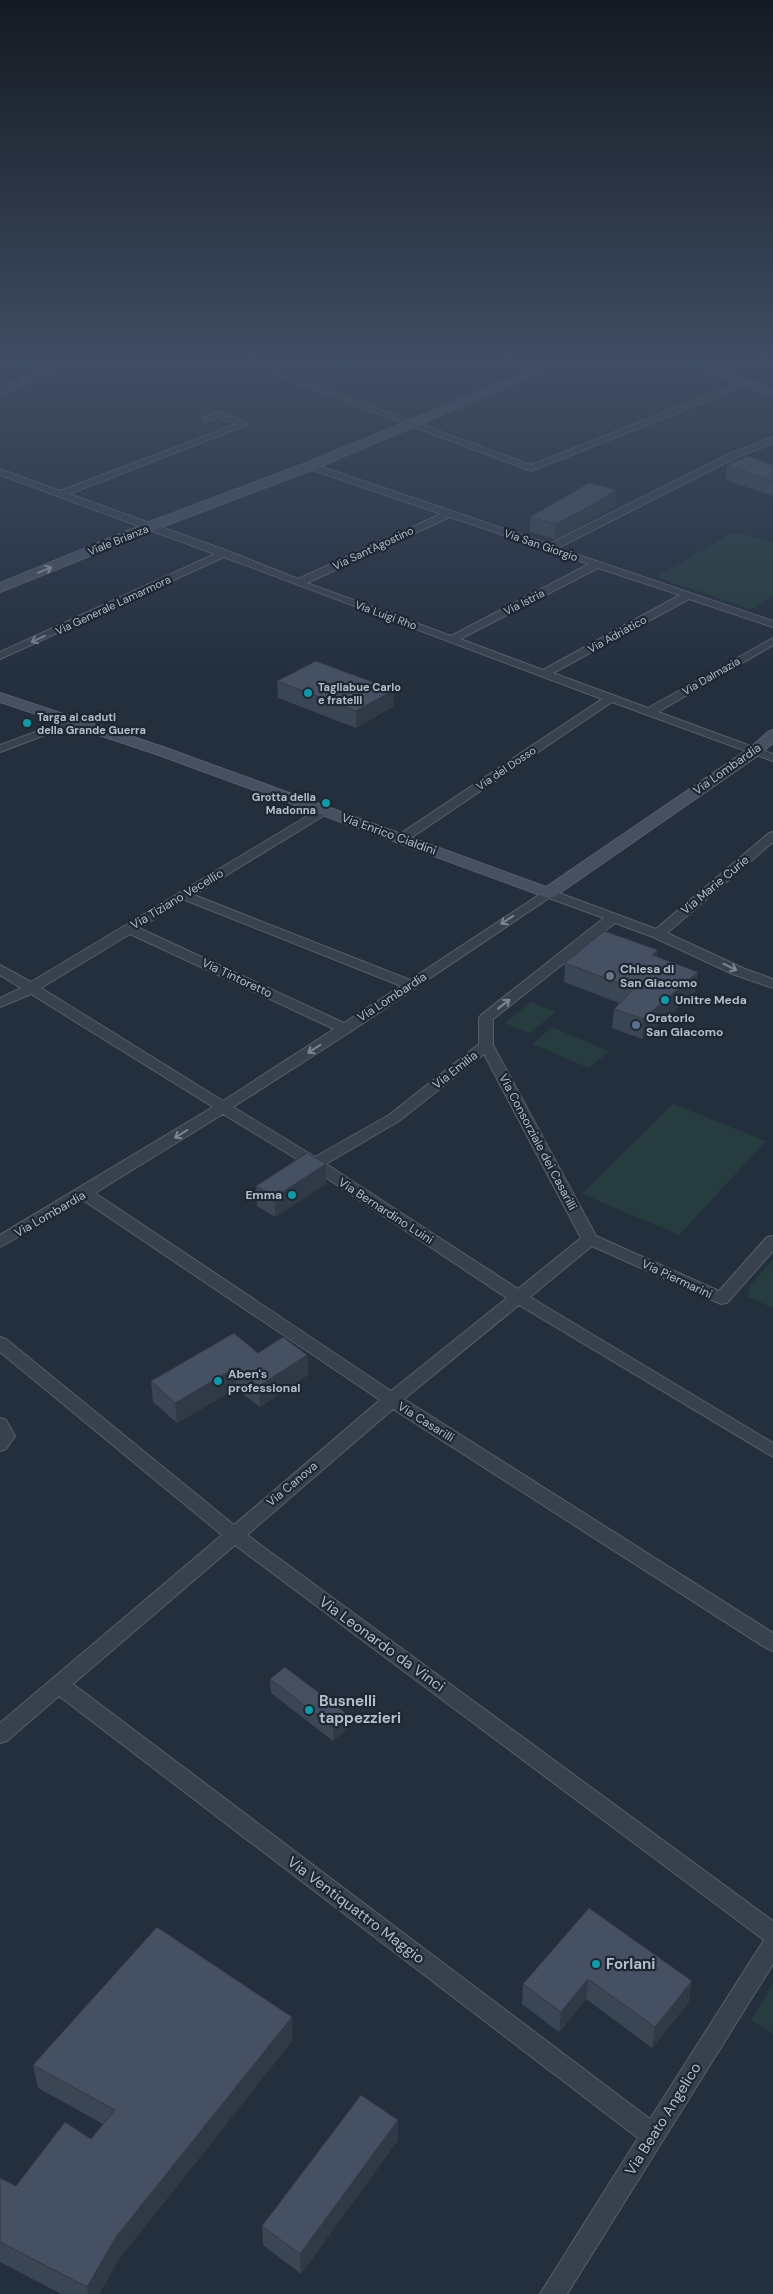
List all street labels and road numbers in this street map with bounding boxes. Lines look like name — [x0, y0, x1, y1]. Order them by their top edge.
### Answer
street label: Viale Brianza — [86, 521, 150, 559]
street label: Via Sant'Agostino — [330, 523, 416, 573]
street label: Via San Giorgio — [502, 526, 580, 564]
street label: Via Generale Lamarmora — [53, 572, 173, 638]
street label: Via Istria — [501, 586, 547, 618]
street label: Via Luigi Rho — [353, 597, 419, 633]
street label: Via Adriatico — [585, 612, 649, 656]
street label: Via Dalmazia — [680, 654, 742, 698]
street label: Via Lombardia — [690, 740, 764, 798]
street label: Via del Dosso — [473, 743, 539, 793]
street label: Via Enrico Cialdini — [339, 809, 439, 859]
street label: Via Marie Curie — [678, 852, 753, 918]
street label: Via Tiziano Vecellio — [128, 865, 226, 933]
street label: Via Tintoretto — [199, 955, 275, 1001]
street label: Via Lombardia — [354, 969, 430, 1025]
street label: Via Emilia — [429, 1047, 481, 1093]
street label: Via Consorziale dei Casarilli — [495, 1071, 581, 1213]
street label: Via Bernardino Luini — [335, 1174, 437, 1248]
street label: Via Lombardia — [11, 1187, 89, 1241]
street label: Via Piermarini — [639, 1256, 715, 1302]
street label: Via Casarilli — [395, 1398, 457, 1446]
street label: Via Canova — [263, 1458, 321, 1510]
street label: Via Leonardo da Vinci — [315, 1591, 449, 1697]
street label: Via Ventiquattro Maggio — [283, 1852, 429, 1968]
street label: Via Beato Angelico — [620, 2059, 706, 2179]

